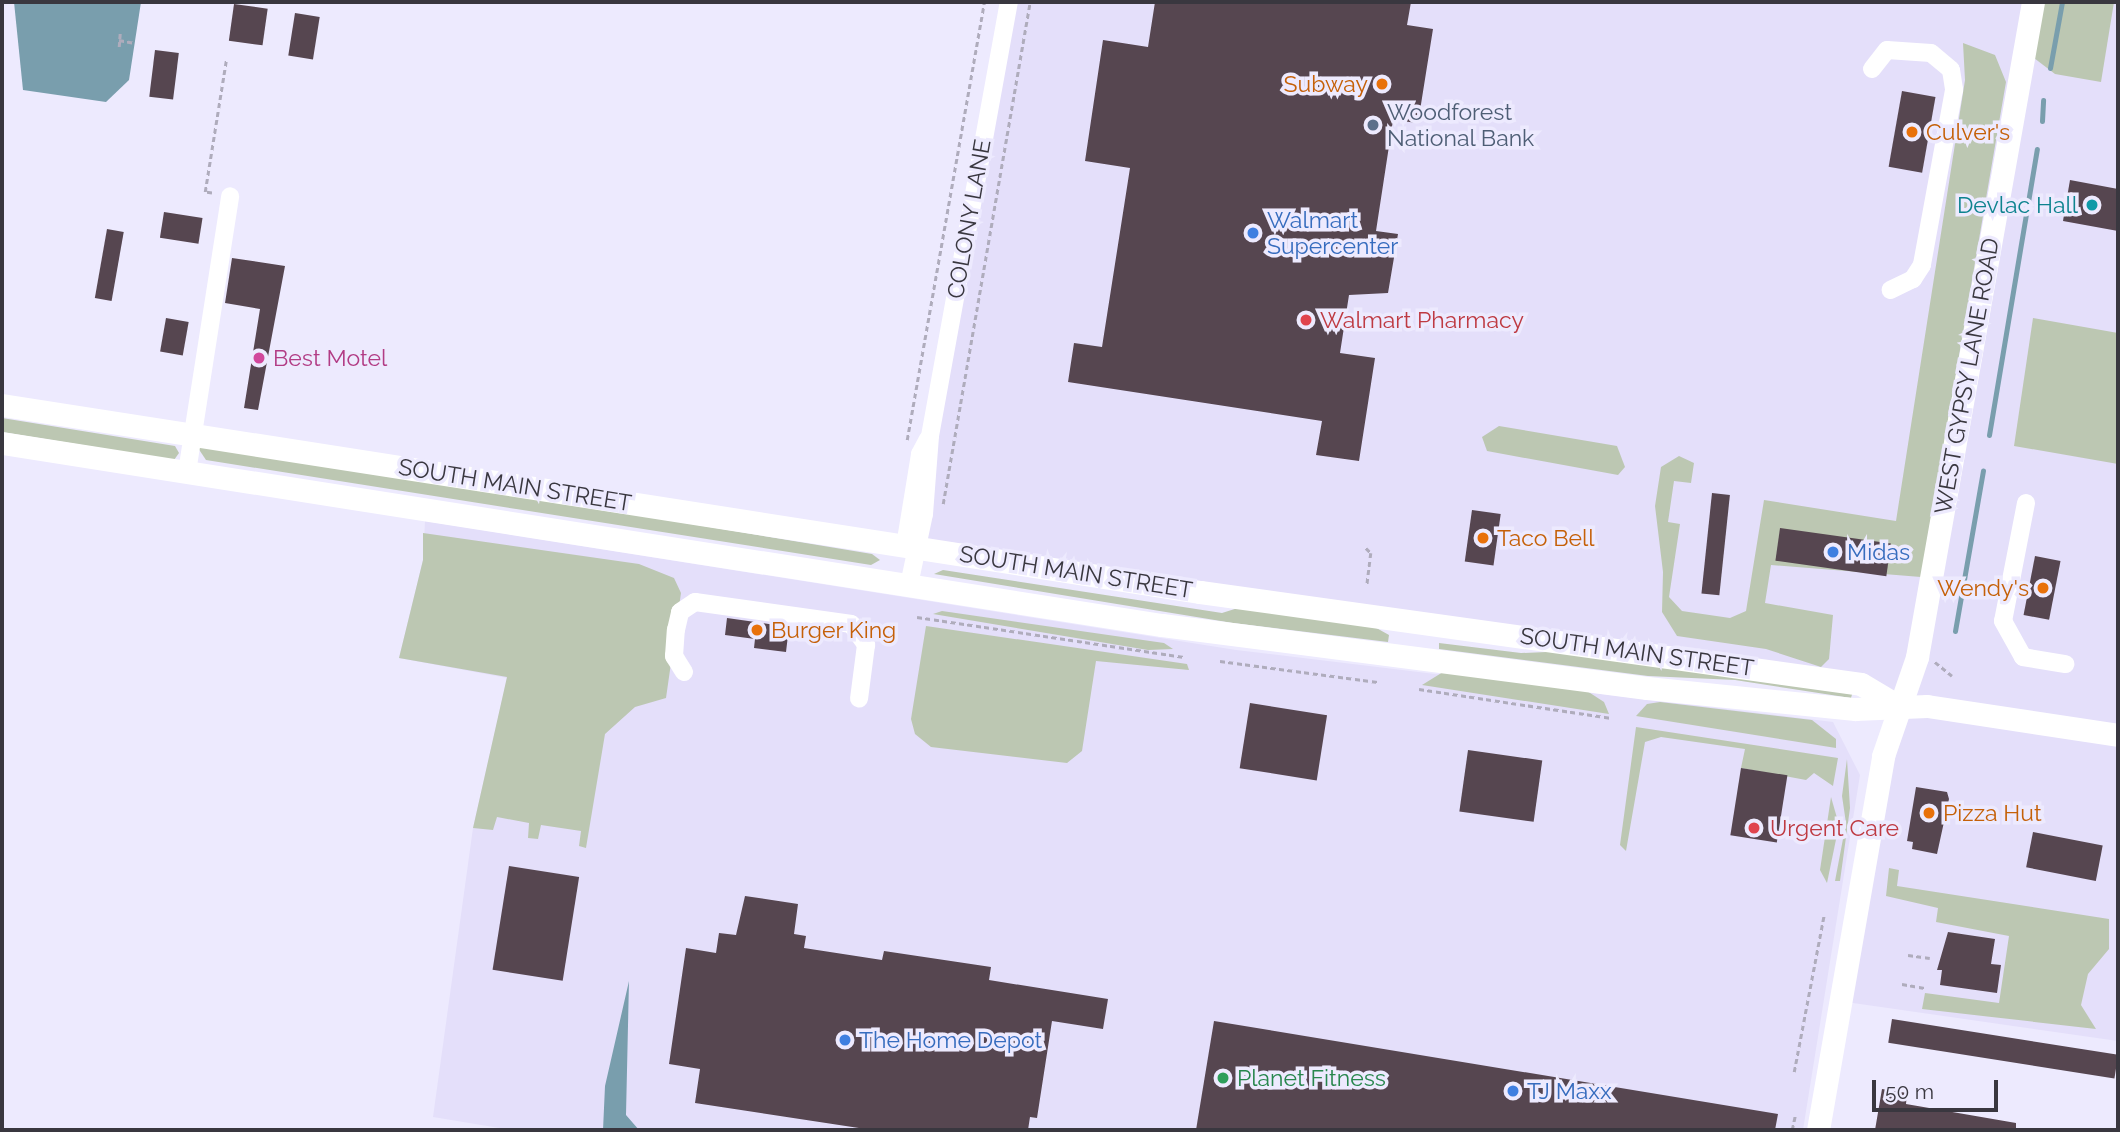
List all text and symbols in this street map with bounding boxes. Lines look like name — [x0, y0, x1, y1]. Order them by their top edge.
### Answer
place label: Subway — [1284, 70, 1368, 98]
marker: Subway — [1374, 76, 1390, 92]
place label: Woodforest National Bank — [1387, 98, 1535, 152]
marker: Woodforest National Bank — [1365, 117, 1381, 133]
place label: Culver's — [1926, 118, 2010, 146]
marker: Culver's — [1904, 124, 1920, 140]
street label: COLONY LANE — [941, 137, 997, 301]
place label: Devlac Hall — [1957, 191, 2078, 219]
marker: Devlac Hall — [2084, 197, 2100, 213]
place label: Walmart Supercenter — [1267, 206, 1398, 260]
marker: Walmart Supercenter — [1245, 225, 1261, 241]
street label: WEST GYPSY LANE ROAD — [1929, 235, 2005, 517]
place label: Walmart Pharmacy — [1320, 306, 1524, 334]
marker: Walmart Pharmacy — [1298, 312, 1314, 328]
place label: Best Motel — [273, 344, 387, 372]
marker: Best Motel — [251, 350, 267, 366]
street label: SOUTH MAIN STREET — [397, 453, 633, 517]
place label: Taco Bell — [1497, 524, 1595, 552]
marker: Taco Bell — [1475, 530, 1491, 546]
place label: Midas — [1847, 538, 1910, 566]
street label: SOUTH MAIN STREET — [958, 540, 1194, 604]
marker: Midas — [1825, 544, 1841, 560]
place label: Wendy's — [1937, 574, 2029, 602]
marker: Wendy's — [2035, 580, 2051, 596]
place label: Burger King — [771, 616, 897, 644]
marker: Burger King — [749, 622, 765, 638]
street label: SOUTH MAIN STREET — [1518, 622, 1756, 682]
place label: Pizza Hut — [1943, 799, 2042, 827]
marker: Pizza Hut — [1921, 805, 1937, 821]
place label: Urgent Care — [1770, 814, 1899, 842]
marker: Urgent Care — [1744, 818, 1764, 838]
place label: The Home Depot — [859, 1026, 1042, 1054]
marker: The Home Depot — [837, 1032, 853, 1048]
place label: Planet Fitness — [1237, 1064, 1386, 1092]
scale bar — [1875, 1066, 2001, 1110]
marker: Planet Fitness — [1215, 1070, 1231, 1086]
place label: TJ Maxx — [1527, 1077, 1612, 1105]
text: 50 m — [1885, 1079, 1934, 1104]
marker: TJ Maxx — [1505, 1083, 1521, 1099]

